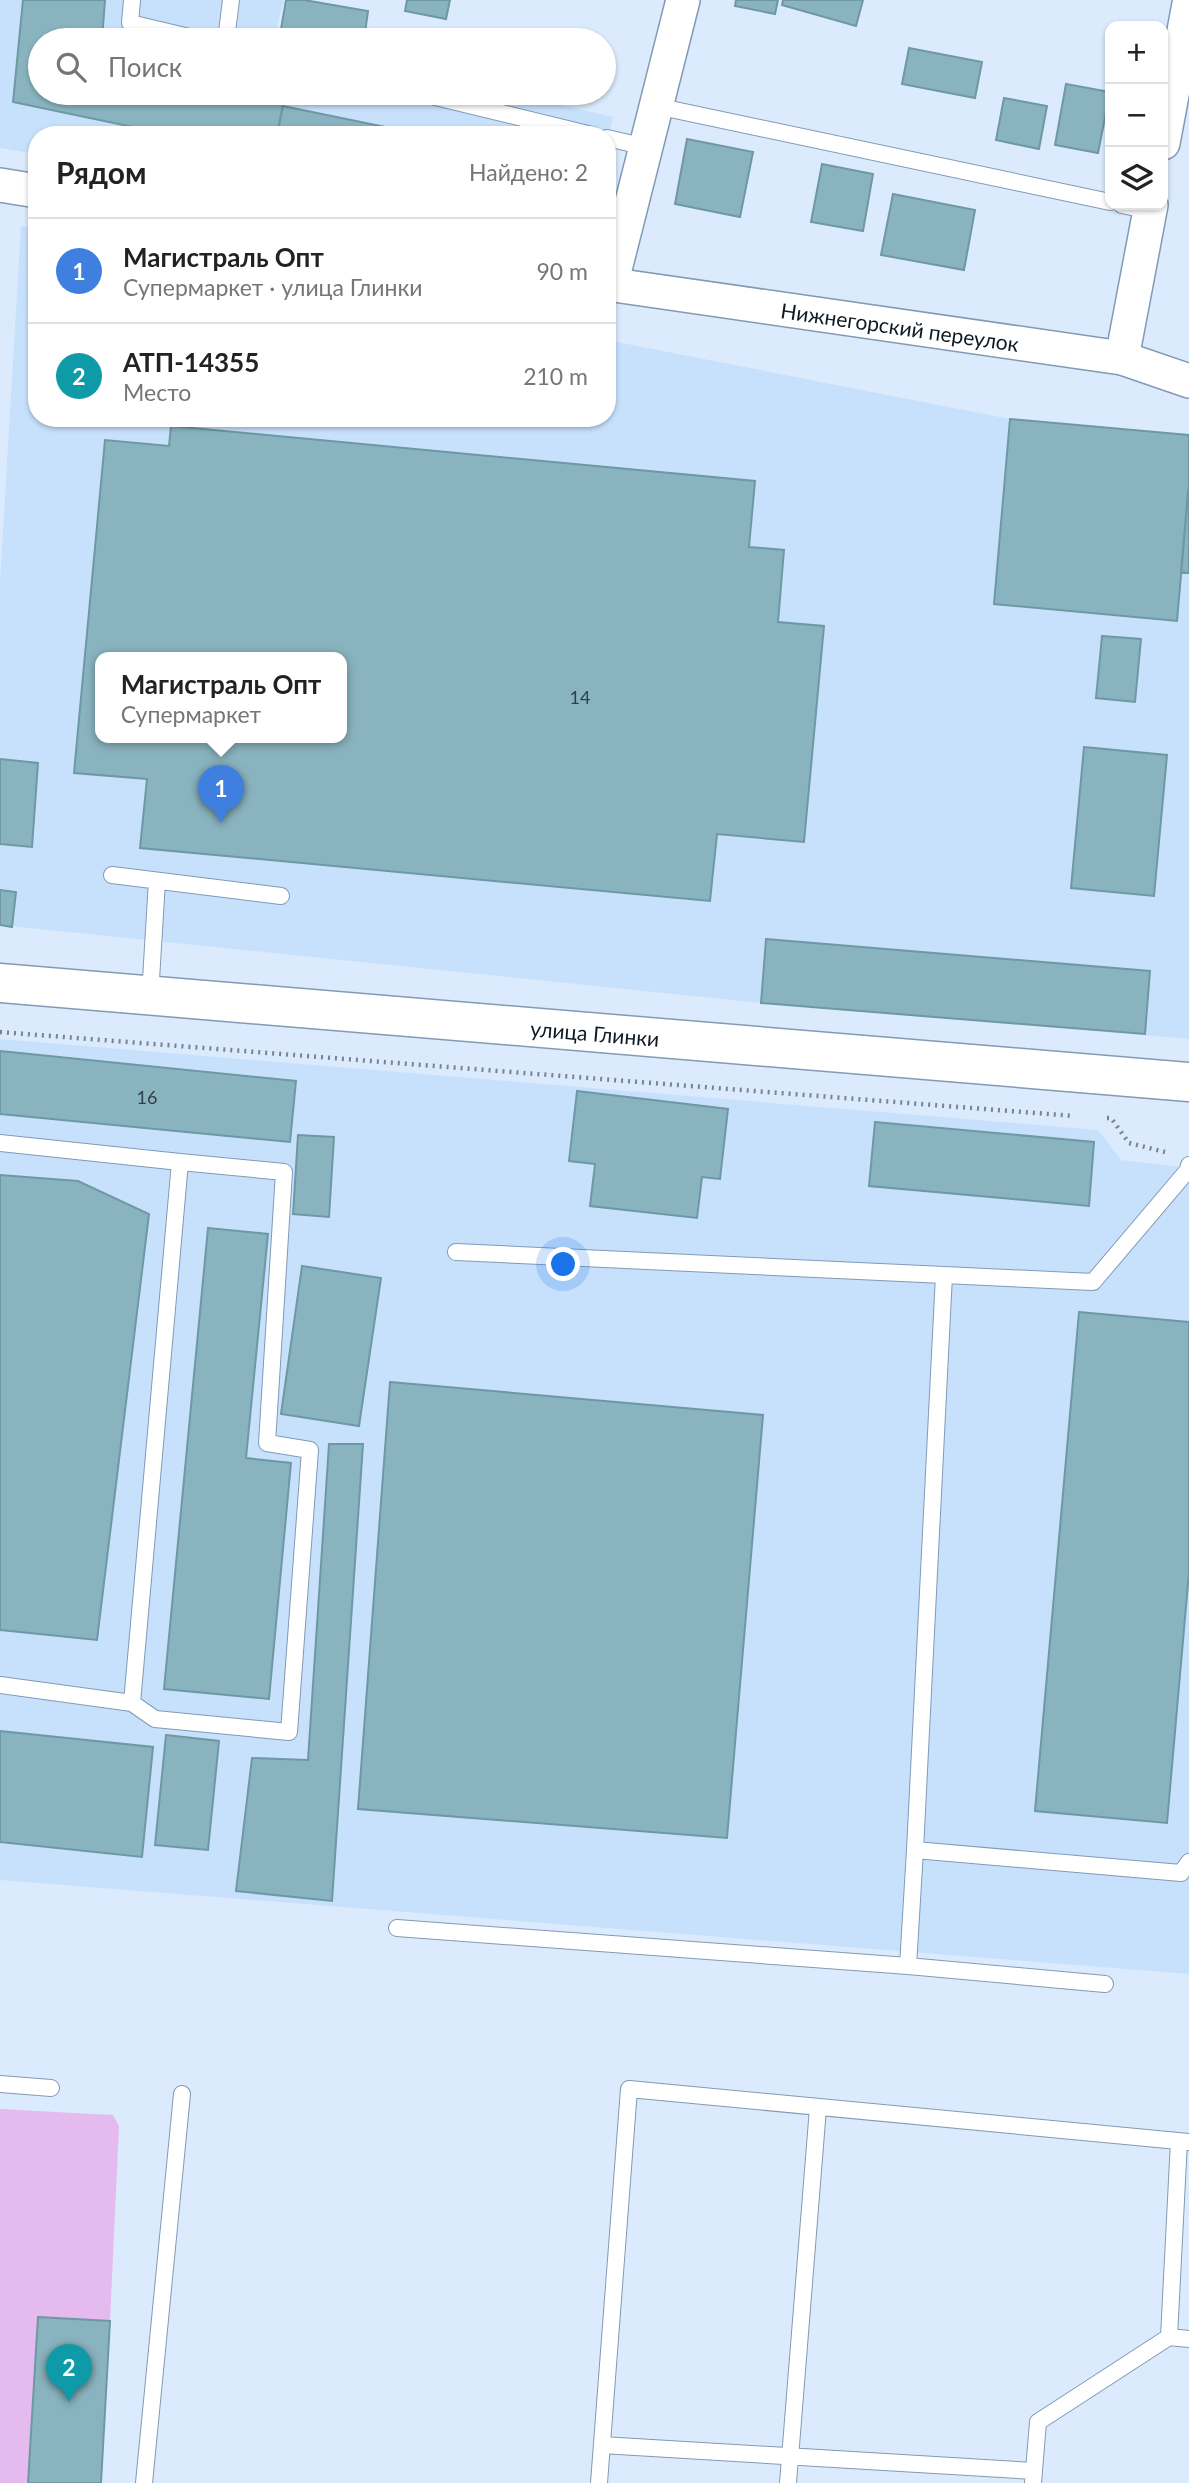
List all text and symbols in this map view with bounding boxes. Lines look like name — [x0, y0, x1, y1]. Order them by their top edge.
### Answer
map controls — [1105, 21, 1168, 210]
button: + — [1105, 21, 1168, 84]
search box — [28, 28, 616, 105]
icon: search — [52, 48, 90, 86]
text: Поиск — [108, 51, 182, 83]
button: − — [1105, 84, 1168, 147]
button: layers — [1105, 147, 1168, 210]
text: Рядом — [56, 154, 146, 190]
text: Найдено: 2 — [469, 158, 588, 186]
text: Магистраль Опт — [123, 241, 324, 273]
text: 1 — [72, 257, 86, 285]
text: 90 m — [537, 257, 588, 285]
text: Супермаркет · улица Глинки — [123, 273, 423, 301]
street label: Нижнегорский переулок — [779, 297, 1021, 356]
text: АТП-14355 — [123, 346, 259, 378]
text: 2 — [72, 362, 86, 390]
text: 210 m — [523, 362, 588, 390]
text: Место — [123, 378, 191, 406]
popup — [95, 652, 347, 743]
text: Магистраль Опт — [121, 668, 321, 700]
house number: 14 — [570, 686, 590, 708]
text: Супермаркет — [121, 700, 261, 728]
pin: 1 — [198, 765, 244, 823]
street label: улица Глинки — [530, 1015, 660, 1050]
house number: 16 — [137, 1086, 157, 1108]
your location — [546, 1247, 580, 1281]
pin: 2 — [46, 2344, 92, 2402]

